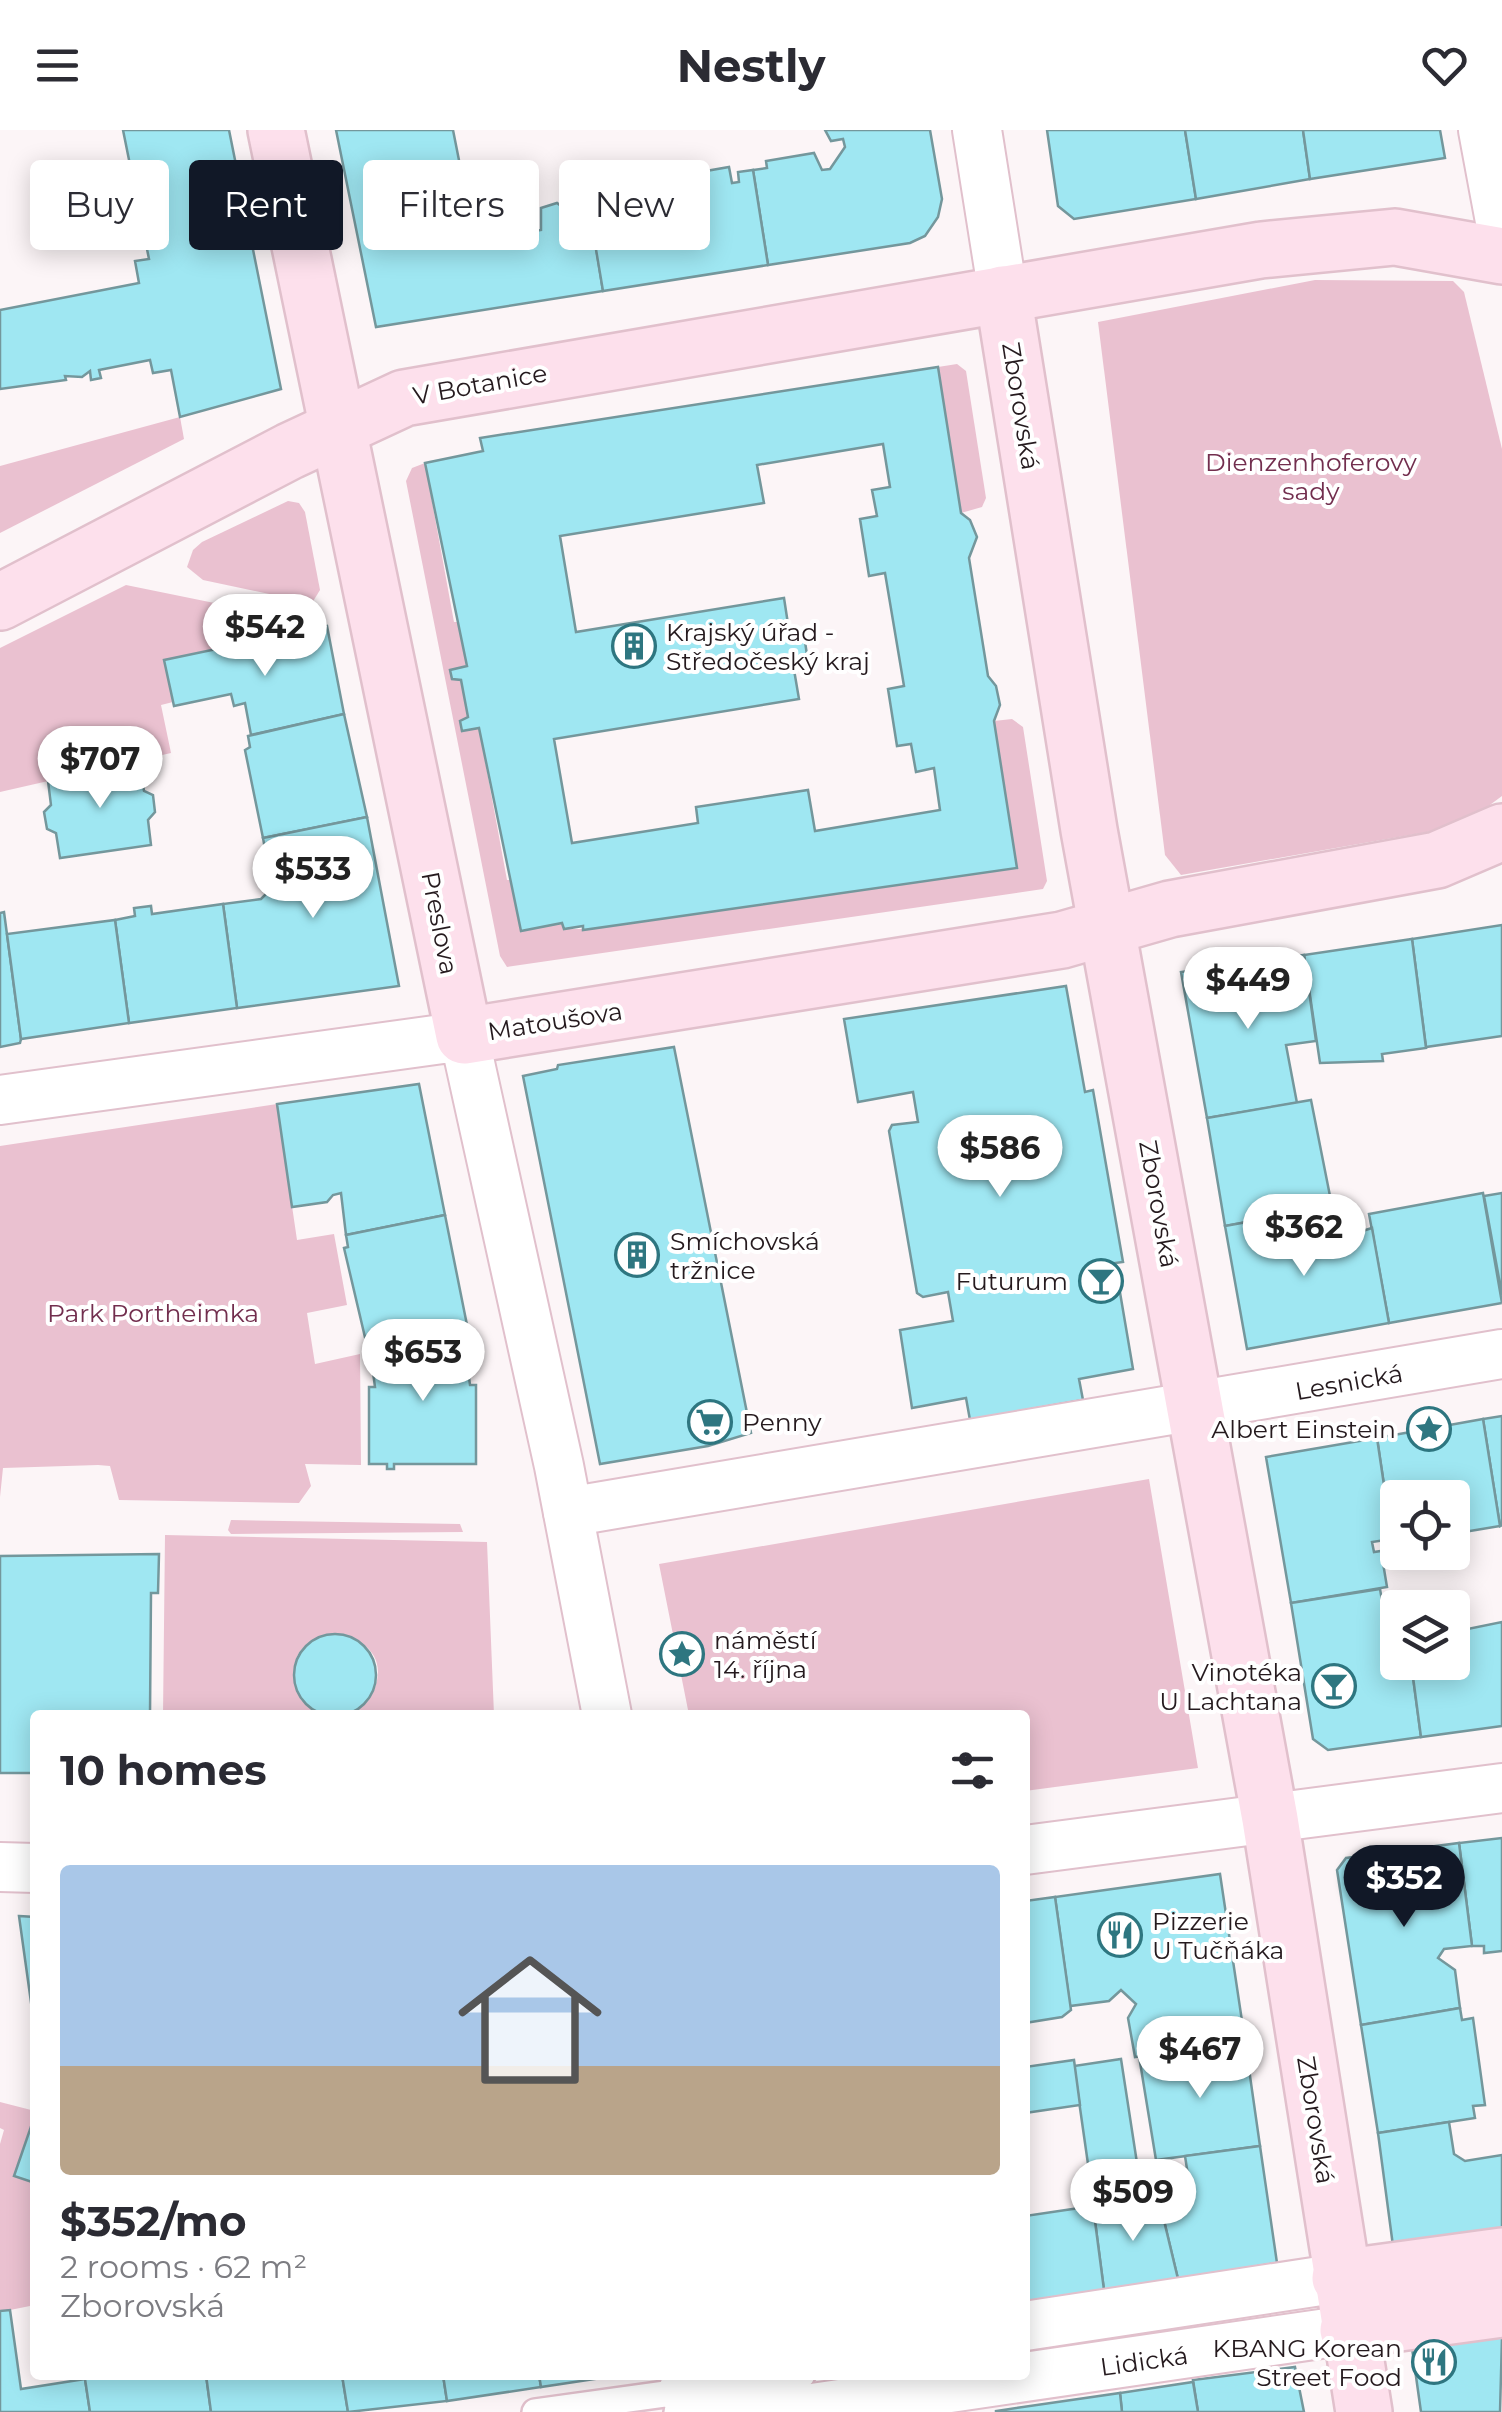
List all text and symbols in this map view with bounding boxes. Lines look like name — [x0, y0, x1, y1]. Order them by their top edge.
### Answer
icon: menu — [30, 38, 85, 93]
text: Nestly — [677, 38, 825, 93]
icon: heart — [1417, 38, 1472, 93]
chip: Buy — [30, 160, 169, 250]
chip: Rent — [189, 160, 343, 250]
chip: Filters — [363, 160, 539, 250]
chip: New — [559, 160, 710, 250]
street label: Zborovská — [996, 340, 1046, 472]
street label: V Botanice — [411, 357, 549, 411]
park label: Dienzenhoferovy sady — [1205, 447, 1417, 506]
pin: $542 — [206, 594, 324, 679]
text: $542 — [225, 607, 305, 646]
place label: Krajský úřad - Středočeský kraj — [666, 617, 870, 676]
building icon: Krajský úřad - Středočeský kraj — [611, 623, 657, 669]
pin: $707 — [41, 726, 159, 811]
text: $707 — [60, 739, 140, 778]
pin: $533 — [254, 836, 372, 921]
text: $533 — [274, 849, 352, 888]
street label: Preslova — [415, 869, 465, 977]
pin: $449 — [1189, 947, 1307, 1032]
text: $449 — [1205, 960, 1291, 999]
street label: Matoušova — [485, 996, 625, 1046]
pin: $586 — [941, 1115, 1059, 1200]
text: $586 — [960, 1128, 1040, 1167]
street label: Zborovská — [1133, 1138, 1185, 1270]
pin: $362 — [1245, 1194, 1363, 1279]
text: $362 — [1265, 1207, 1343, 1246]
place label: Smíchovská tržnice — [670, 1226, 820, 1285]
building icon: Smíchovská tržnice — [614, 1232, 660, 1278]
bar icon: Futurum — [1078, 1258, 1124, 1304]
place label: Futurum — [956, 1266, 1068, 1296]
park label: Park Portheimka — [47, 1298, 259, 1328]
pin: $653 — [364, 1319, 482, 1404]
text: $653 — [384, 1332, 462, 1371]
street label: Lesnická — [1293, 1358, 1405, 1406]
supermarket icon: Penny — [687, 1399, 733, 1445]
place icon: Albert Einstein — [1406, 1406, 1452, 1452]
place label: Penny — [742, 1407, 822, 1437]
place label: Albert Einstein — [1211, 1414, 1396, 1444]
map controls — [1380, 1480, 1470, 1680]
button: locate — [1380, 1480, 1470, 1570]
button: layers — [1380, 1590, 1470, 1680]
place label: náměstí 14. října — [714, 1625, 818, 1684]
place icon: náměstí 14. října — [659, 1631, 705, 1677]
place label: Vinotéka U Lachtana — [1159, 1657, 1302, 1716]
bar icon: Vinotéka U Lachtana — [1311, 1663, 1357, 1709]
icon: filters — [945, 1743, 1000, 1798]
text: 10 homes — [60, 1744, 267, 1796]
pin: $352 — [1345, 1845, 1463, 1930]
text: $352 — [1366, 1858, 1442, 1897]
place label: Pizzerie U Tučňáka — [1152, 1906, 1284, 1965]
restaurant icon: Pizzerie U Tučňáka — [1097, 1912, 1143, 1958]
icon: home — [440, 1930, 620, 2110]
pin: $467 — [1141, 2016, 1259, 2101]
text: $467 — [1159, 2029, 1241, 2068]
street label: Zborovská — [1291, 2054, 1341, 2186]
pin: $509 — [1074, 2159, 1192, 2244]
text: $509 — [1092, 2172, 1174, 2211]
text: $352/mo — [60, 2195, 247, 2247]
text: 2 rooms · 62 m² — [60, 2247, 307, 2286]
text: Zborovská — [60, 2286, 225, 2325]
place label: KBANG Korean Street Food — [1212, 2333, 1402, 2392]
restaurant icon: KBANG Korean Street Food — [1411, 2339, 1457, 2385]
street label: Lidická — [1098, 2340, 1190, 2382]

